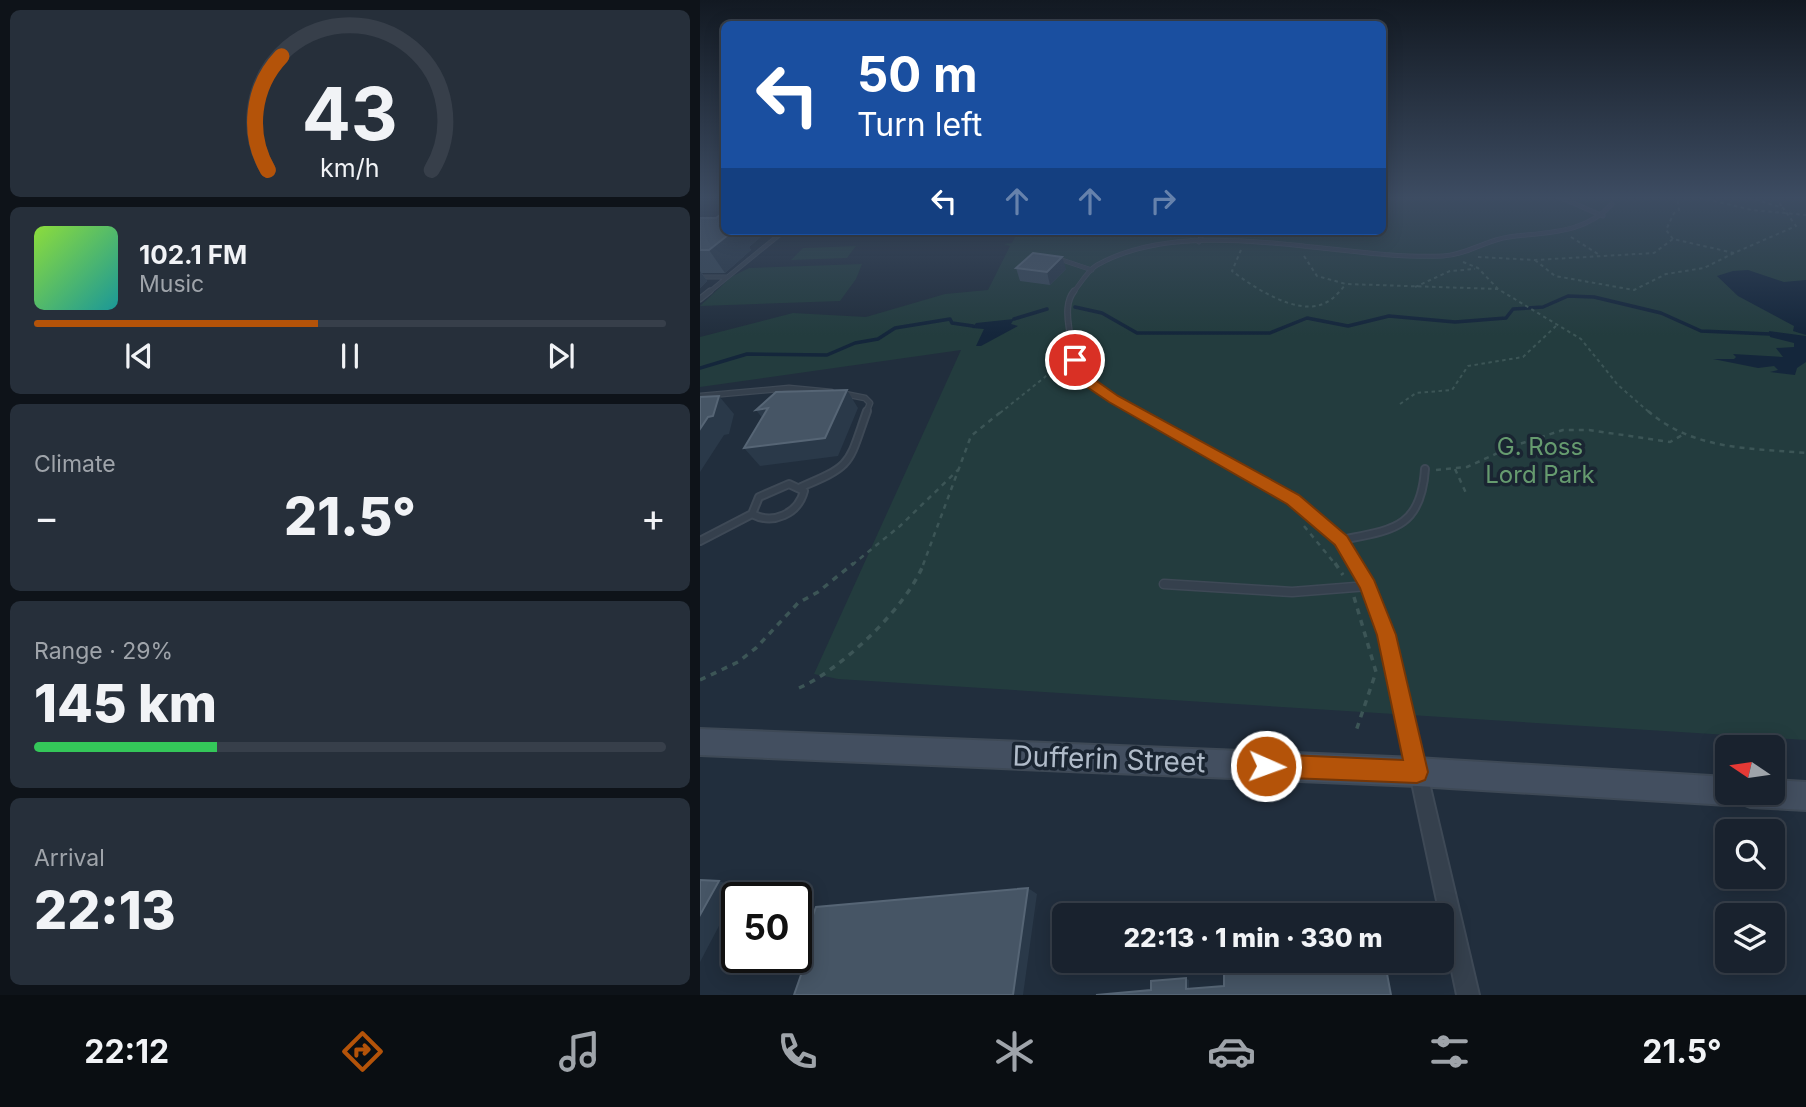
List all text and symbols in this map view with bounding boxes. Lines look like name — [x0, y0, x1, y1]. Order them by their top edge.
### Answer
text: 50 m — [857, 45, 978, 104]
icon: left — [742, 49, 833, 140]
text: 43 — [302, 69, 398, 158]
text: Turn left — [857, 105, 982, 144]
text: km/h — [320, 152, 380, 182]
icon: left — [925, 182, 963, 220]
icon: ahead — [998, 182, 1036, 220]
icon: ahead — [1071, 182, 1109, 220]
icon: right — [1144, 182, 1182, 220]
text: 102.1 FM — [139, 239, 247, 270]
text: Music — [139, 270, 204, 298]
pin — [1045, 330, 1105, 390]
icon: previous — [120, 337, 158, 375]
icon: pause — [331, 337, 369, 375]
icon: next — [542, 337, 580, 375]
icon: arrive — [1056, 341, 1094, 379]
park label: G. Ross Lord Park — [1485, 432, 1595, 489]
text: Climate — [34, 450, 116, 478]
text: 21.5° — [284, 485, 416, 548]
text: − — [34, 494, 59, 540]
text: + — [641, 494, 666, 540]
text: Range · 29% — [34, 637, 173, 665]
text: 145 km — [34, 672, 217, 735]
position arrow — [1229, 729, 1303, 803]
north arrow — [1715, 735, 1785, 805]
map controls — [1715, 735, 1785, 973]
street label: Dufferin Street — [1012, 739, 1206, 779]
button: search — [1715, 819, 1785, 889]
text: Arrival — [34, 844, 105, 872]
text: 22:13 — [34, 879, 176, 942]
speed limit sign: 50 — [721, 882, 812, 973]
button: layers — [1715, 903, 1785, 973]
text: 22:13 · 1 min · 330 m — [1123, 922, 1383, 953]
icon: directions — [338, 1027, 387, 1076]
icon: music — [555, 1027, 604, 1076]
icon: phone — [773, 1027, 822, 1076]
icon: climate — [990, 1027, 1039, 1076]
icon: car — [1207, 1027, 1256, 1076]
icon: filters — [1425, 1027, 1474, 1076]
text: 22:12 — [84, 1032, 169, 1071]
text: 21.5° — [1642, 1032, 1722, 1071]

